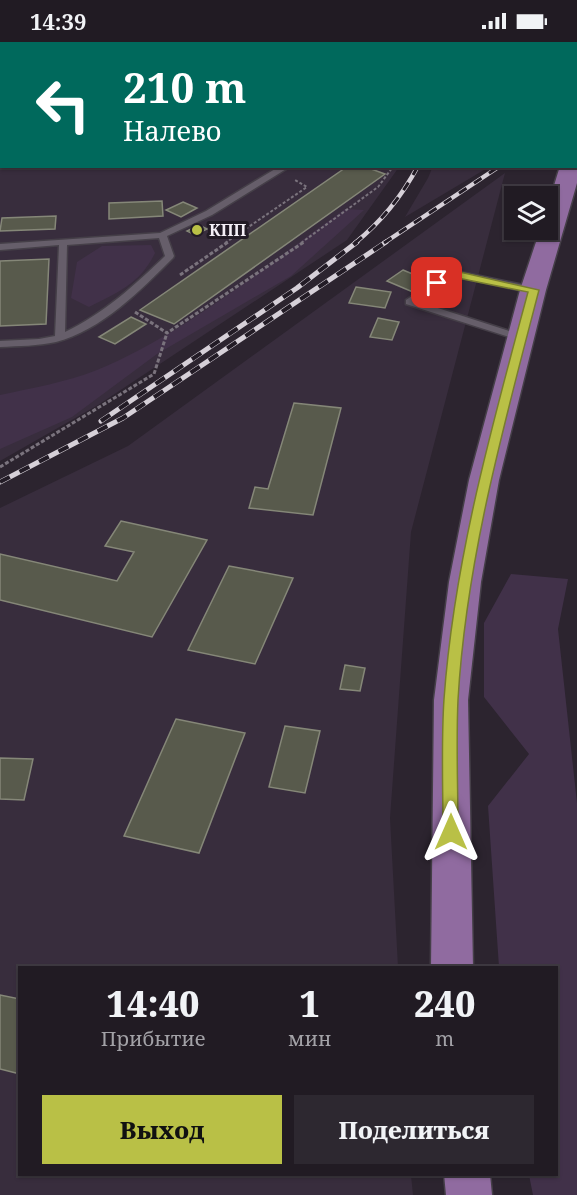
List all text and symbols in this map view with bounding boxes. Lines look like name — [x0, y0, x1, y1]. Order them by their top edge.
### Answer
text: 14:39 — [30, 6, 86, 36]
text: 210 m — [123, 58, 247, 115]
icon: left — [24, 66, 102, 144]
text: Налево — [123, 112, 221, 149]
map controls — [504, 186, 558, 240]
button: layers — [504, 186, 558, 240]
place label: КПП — [209, 219, 247, 241]
marker: КПП — [190, 223, 204, 237]
pin — [411, 257, 462, 308]
icon: arrive — [420, 266, 453, 299]
position arrow — [419, 800, 483, 864]
text: 14:40 — [107, 979, 199, 1028]
text: 1 — [300, 979, 320, 1028]
text: 240 — [414, 979, 475, 1028]
text: Прибытие — [101, 1025, 205, 1052]
text: мин — [288, 1025, 331, 1052]
text: m — [435, 1025, 454, 1052]
button: Выход — [42, 1095, 282, 1164]
button: Поделиться — [294, 1095, 534, 1164]

